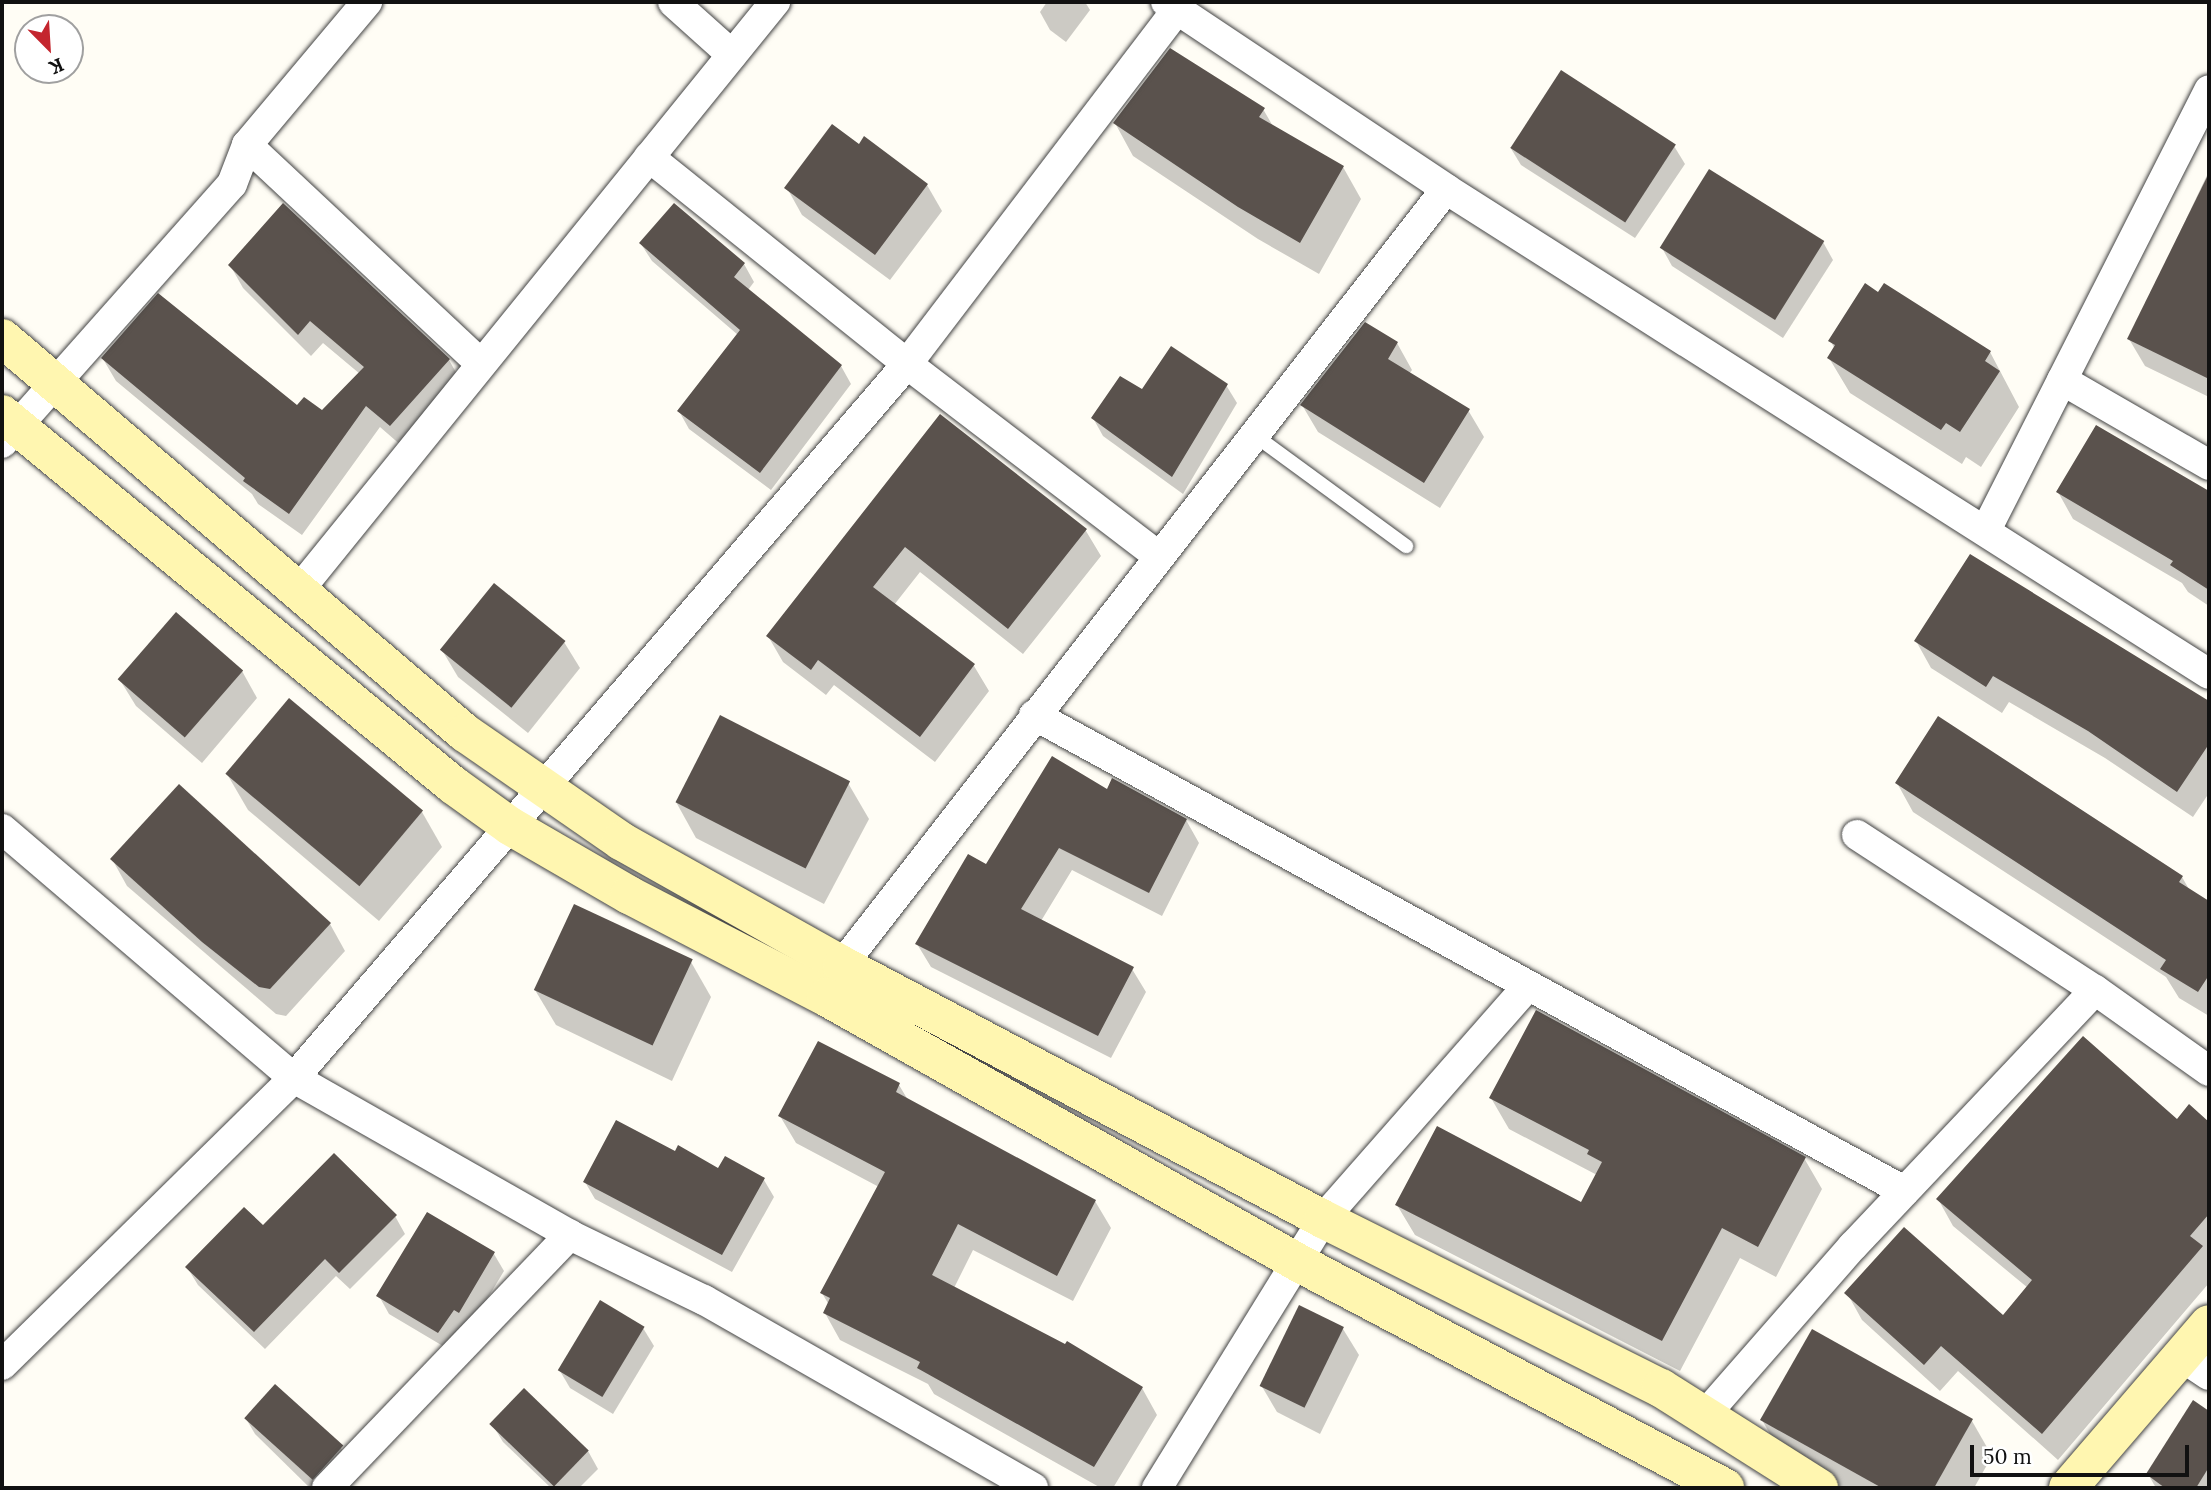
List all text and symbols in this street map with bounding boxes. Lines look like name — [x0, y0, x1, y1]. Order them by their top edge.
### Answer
north arrow — [14, 14, 84, 84]
text: K — [46, 53, 68, 80]
scale bar — [1973, 1430, 2192, 1474]
text: 50 m — [1983, 1443, 2032, 1470]

